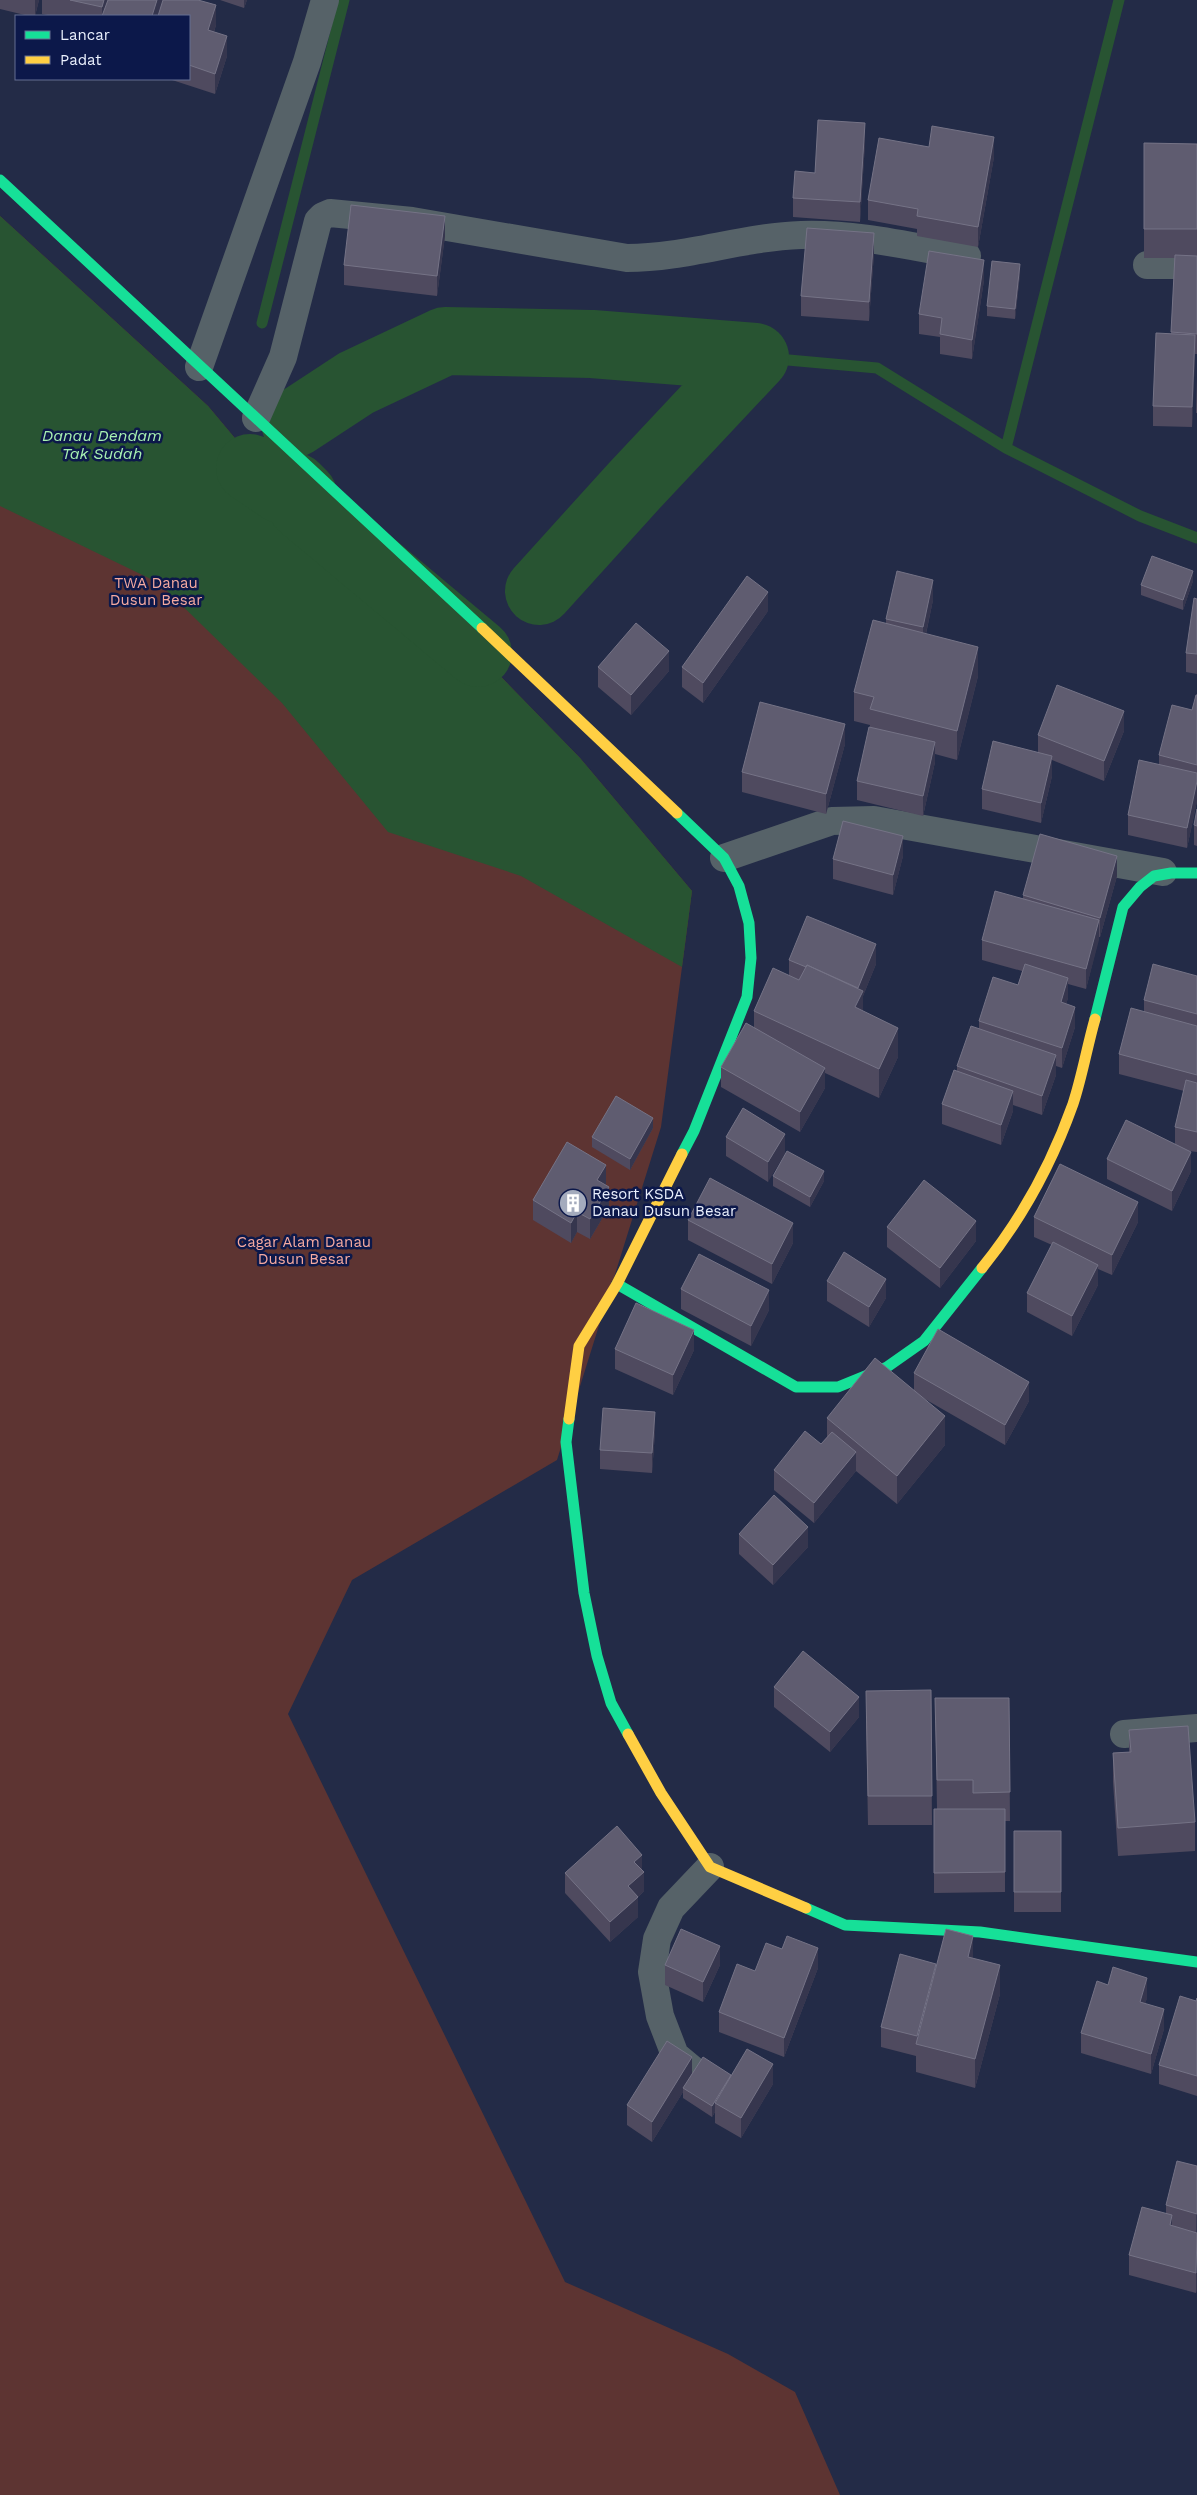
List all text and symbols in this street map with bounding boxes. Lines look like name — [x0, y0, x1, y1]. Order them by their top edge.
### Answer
legend — [15, 15, 190, 80]
text: Lancar — [60, 26, 110, 44]
text: Padat — [60, 51, 102, 69]
water label: Danau Dendam Tak Sudah — [42, 426, 162, 463]
park label: TWA Danau Dusun Besar — [110, 574, 202, 609]
place label: Resort KSDA Danau Dusun Besar — [592, 1185, 736, 1220]
building icon: Resort KSDA Danau Dusun Besar — [558, 1188, 588, 1218]
park label: Cagar Alam Danau Dusun Besar — [237, 1233, 371, 1268]

